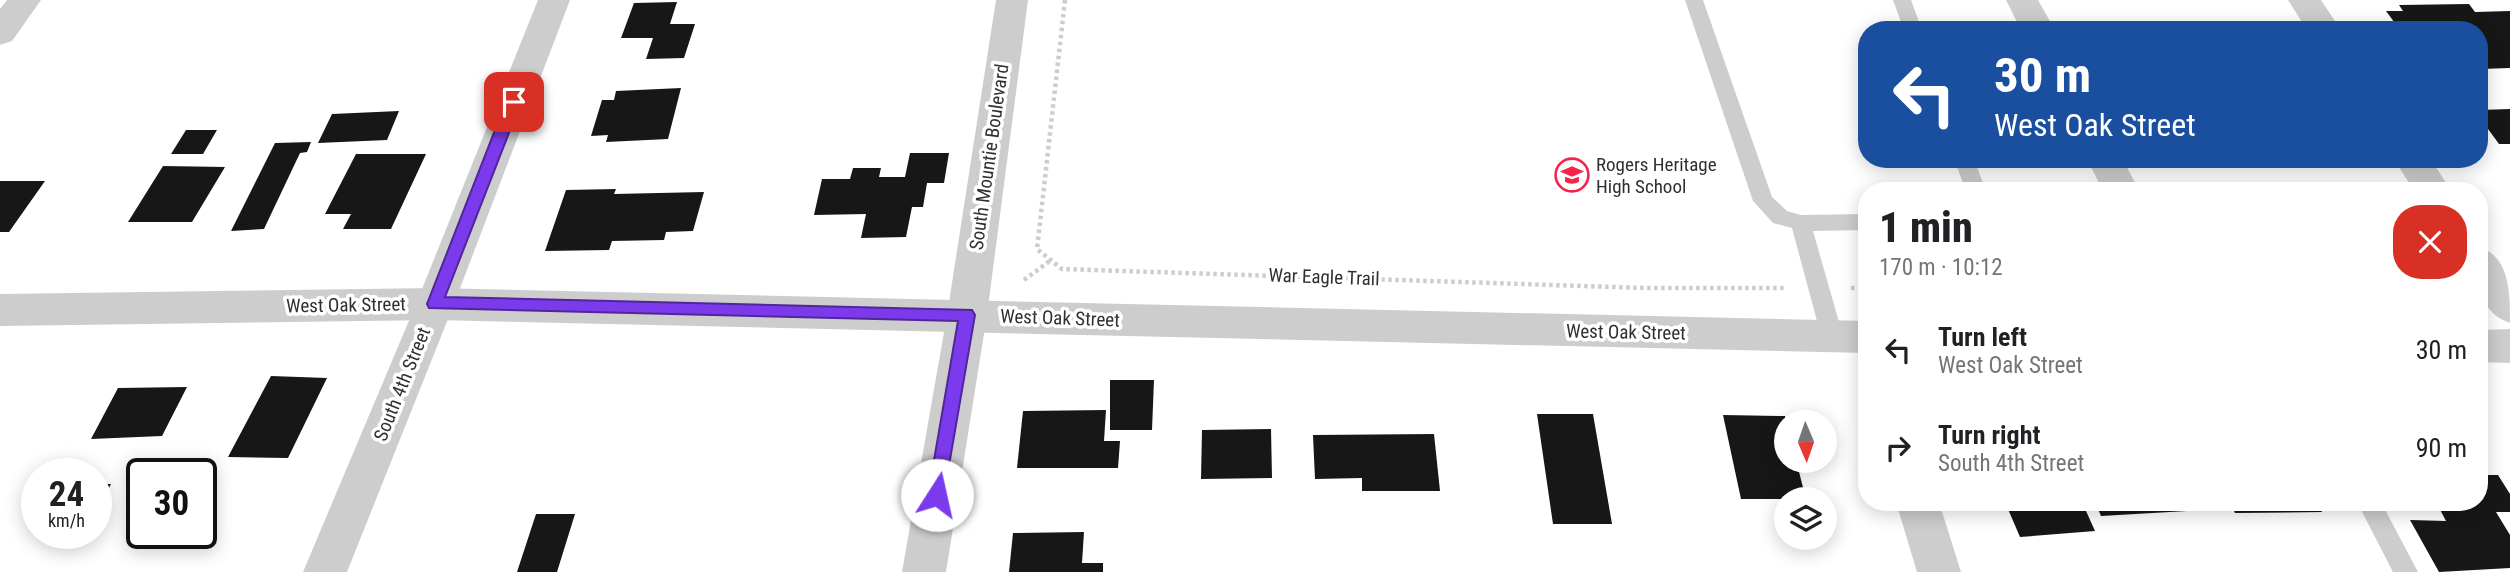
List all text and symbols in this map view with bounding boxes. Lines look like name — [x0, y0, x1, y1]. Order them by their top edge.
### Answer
text: 30 m — [1994, 47, 2091, 104]
icon: left — [1879, 49, 1970, 140]
street label: South Mountie Boulevard — [965, 62, 1013, 252]
pin — [484, 72, 544, 132]
icon: arrive — [495, 83, 533, 121]
text: West Oak Street — [1994, 106, 2196, 144]
place label: Rogers Heritage High School — [1596, 153, 1717, 198]
school or university icon: Rogers Heritage High School — [1553, 156, 1591, 194]
text: 1 min — [1879, 203, 1973, 252]
button: close — [2393, 205, 2467, 279]
text: 170 m · 10:12 — [1879, 254, 2003, 281]
street label: War Eagle Trail — [1268, 264, 1380, 290]
street label: West Oak Street — [286, 292, 406, 318]
street label: West Oak Street — [1000, 304, 1120, 332]
street label: West Oak Street — [1566, 319, 1686, 345]
text: Turn left — [1938, 322, 2027, 352]
street label: South 4th Street — [369, 324, 435, 444]
icon: left — [1879, 331, 1917, 369]
text: 30 m — [2416, 335, 2467, 365]
text: West Oak Street — [1938, 352, 2083, 379]
north arrow — [1774, 410, 1838, 472]
map controls — [1774, 410, 1837, 550]
text: Turn right — [1938, 420, 2040, 450]
icon: right — [1879, 429, 1917, 467]
text: 90 m — [2416, 433, 2467, 463]
text: South 4th Street — [1938, 450, 2084, 477]
speed limit sign: 30 — [126, 458, 217, 549]
position arrow — [900, 458, 974, 532]
text: 24 — [49, 474, 84, 515]
button: layers — [1774, 487, 1837, 550]
text: km/h — [48, 510, 85, 531]

